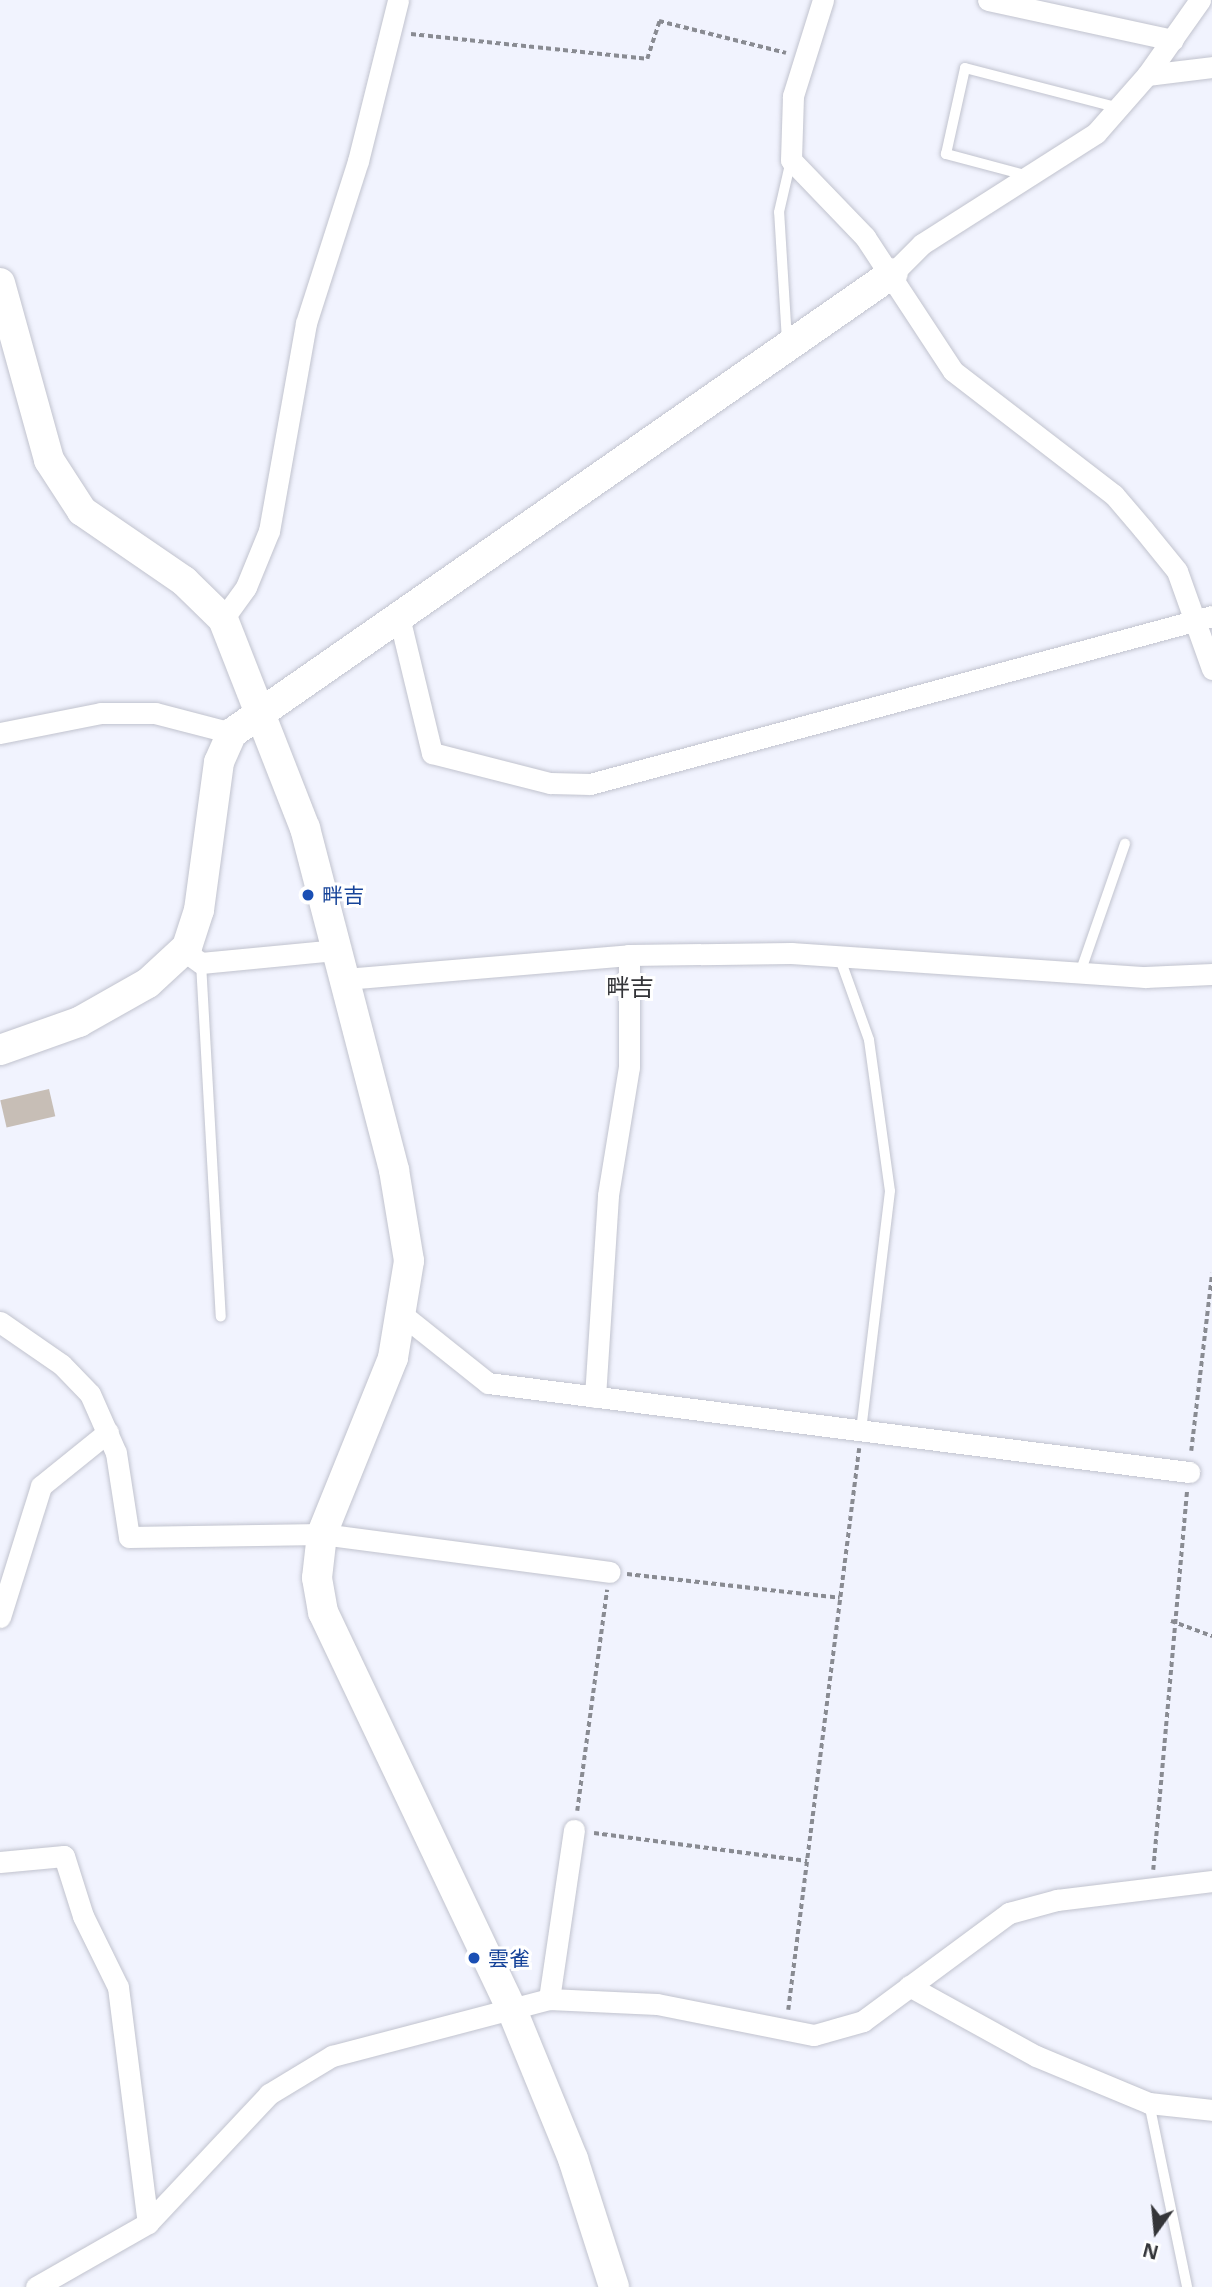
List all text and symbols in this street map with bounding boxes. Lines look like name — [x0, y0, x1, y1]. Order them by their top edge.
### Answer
place label: 畔吉 — [322, 882, 364, 908]
marker: 畔吉 — [300, 887, 316, 903]
district label: 畔吉 — [606, 973, 654, 1001]
place label: 雲雀 — [488, 1945, 530, 1971]
marker: 雲雀 — [466, 1950, 482, 1966]
north arrow — [1121, 2196, 1191, 2266]
text: N — [1140, 2237, 1161, 2266]

